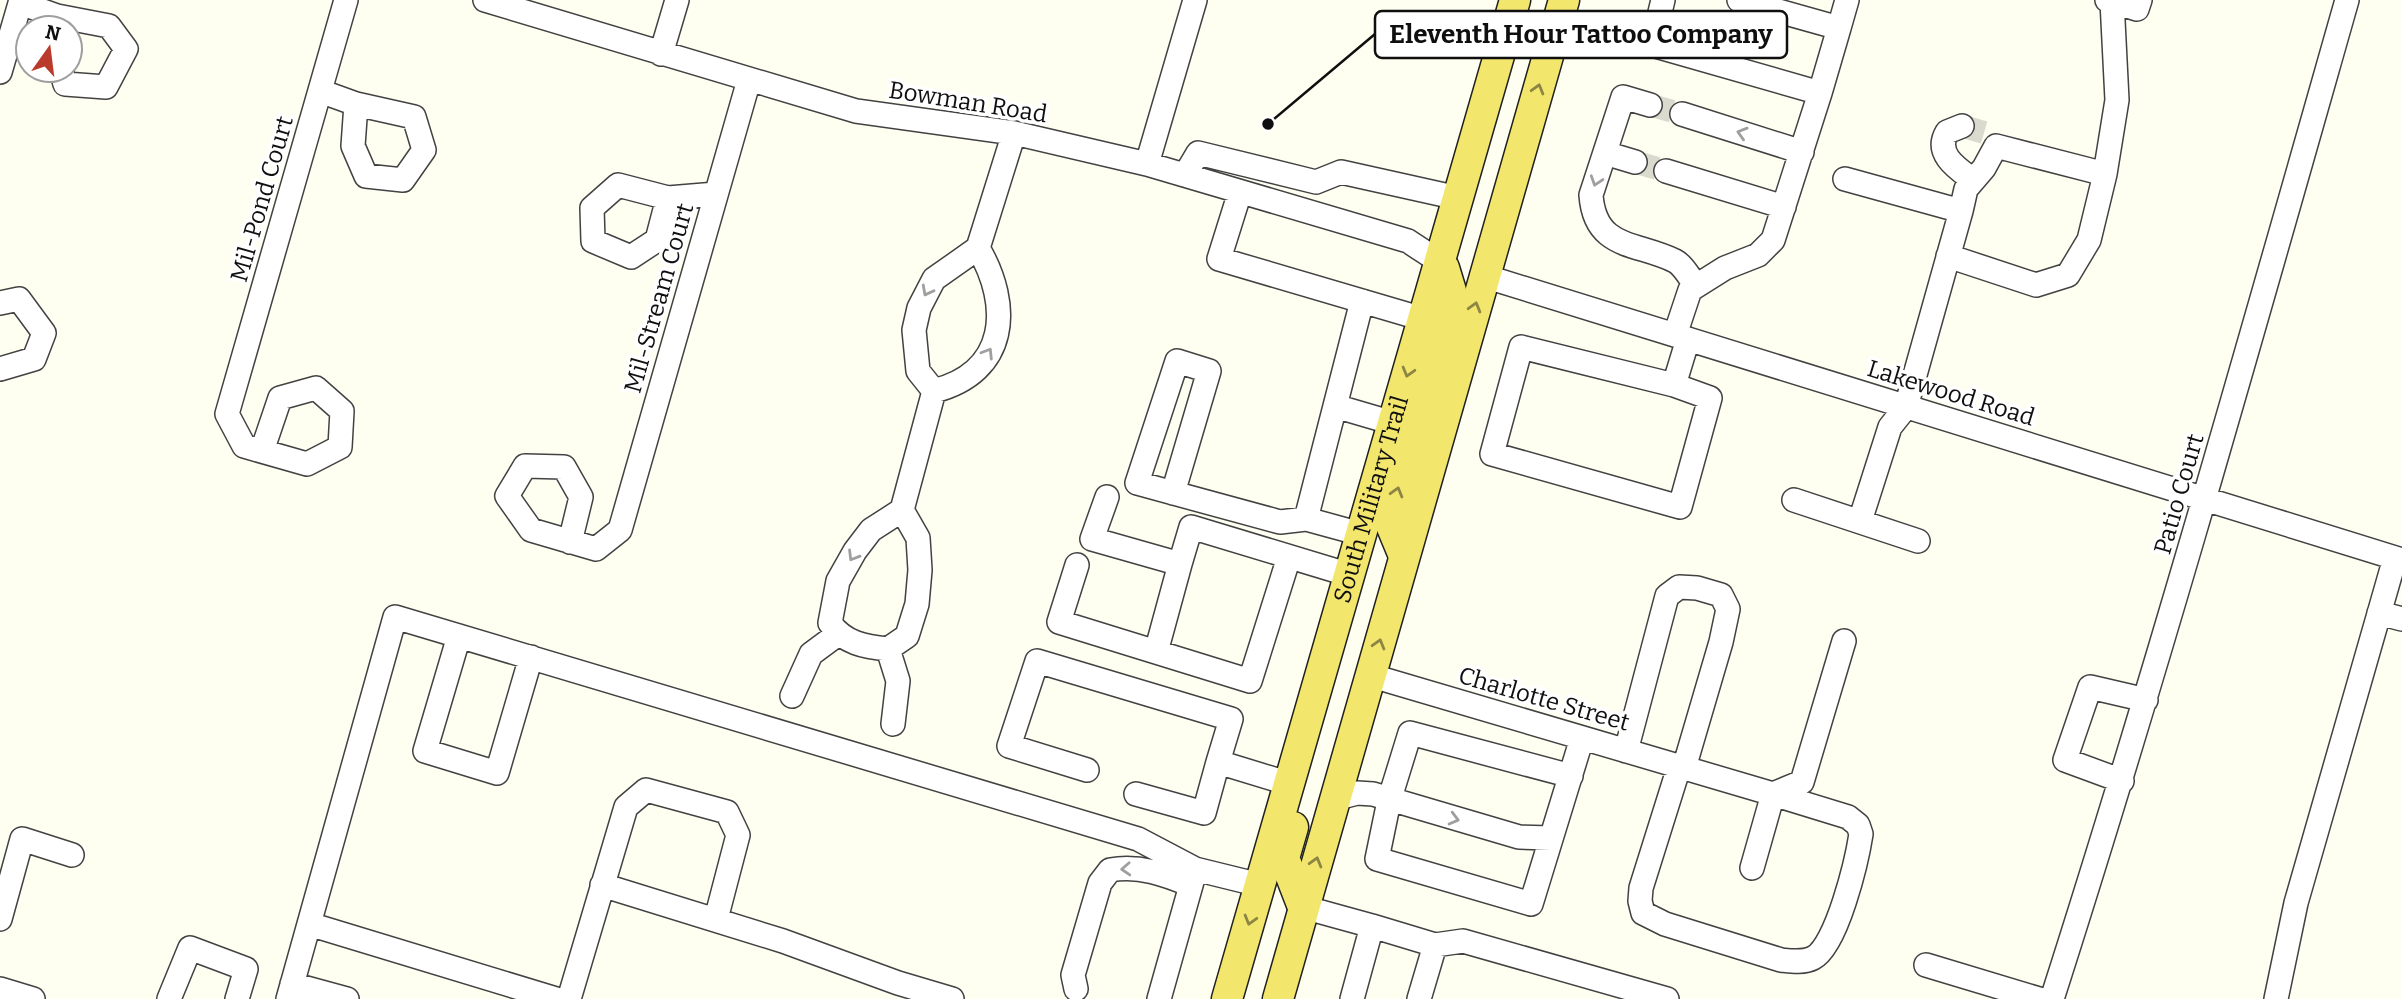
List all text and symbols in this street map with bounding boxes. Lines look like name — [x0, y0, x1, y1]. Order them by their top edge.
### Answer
callout: Eleventh Hour Tattoo Company — [1375, 11, 1787, 58]
north arrow — [14, 14, 84, 84]
text: Eleventh Hour Tattoo Company — [1389, 19, 1773, 50]
text: N — [43, 20, 63, 46]
street label: Bowman Road — [887, 76, 1049, 128]
one-way arrow — [1530, 83, 1544, 95]
street label: Mil-Pond Court — [225, 113, 299, 285]
one-way arrow — [1736, 127, 1749, 141]
one-way arrow — [1590, 175, 1604, 187]
street label: Mil-Stream Court — [619, 200, 700, 396]
one-way arrow — [922, 284, 935, 296]
one-way arrow — [1467, 302, 1482, 314]
one-way arrow — [979, 348, 992, 361]
street label: Lakewood Road — [1864, 354, 2038, 432]
one-way arrow — [1402, 365, 1417, 377]
street label: South Military Trail — [1328, 392, 1414, 606]
street label: Patio Court — [2148, 430, 2210, 557]
one-way arrow — [1389, 486, 1403, 498]
one-way arrow — [848, 548, 861, 561]
one-way arrow — [1370, 638, 1385, 650]
street label: Charlotte Street — [1455, 661, 1633, 737]
one-way arrow — [1448, 811, 1460, 825]
one-way arrow — [1308, 857, 1322, 869]
one-way arrow — [1120, 861, 1131, 876]
one-way arrow — [1244, 914, 1259, 926]

